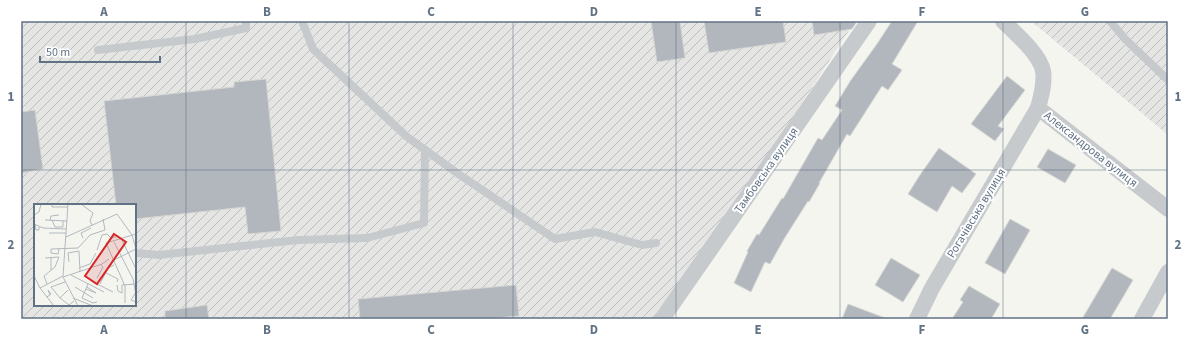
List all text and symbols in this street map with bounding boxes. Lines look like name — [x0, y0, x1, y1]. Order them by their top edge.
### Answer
text: A — [99, 3, 108, 21]
text: B — [263, 3, 271, 21]
text: C — [427, 3, 435, 21]
text: D — [590, 3, 598, 21]
text: E — [754, 3, 762, 21]
text: F — [919, 3, 926, 21]
text: G — [1081, 3, 1089, 21]
scale bar — [40, 38, 160, 64]
text: 50 m — [46, 44, 70, 61]
text: 1 — [8, 88, 15, 106]
text: 1 — [1175, 88, 1182, 106]
street label: Александрова вулиця — [1040, 107, 1141, 191]
street label: Тамбовська вулиця — [730, 124, 802, 217]
street label: Рогачівська вулиця — [943, 165, 1010, 261]
inset map — [34, 204, 136, 306]
text: 2 — [8, 236, 15, 254]
text: 2 — [1175, 236, 1182, 254]
text: A — [99, 321, 108, 339]
text: B — [263, 321, 271, 339]
text: C — [427, 321, 435, 339]
text: D — [590, 321, 598, 339]
text: E — [754, 321, 762, 339]
text: F — [919, 321, 926, 339]
text: G — [1081, 321, 1089, 339]

